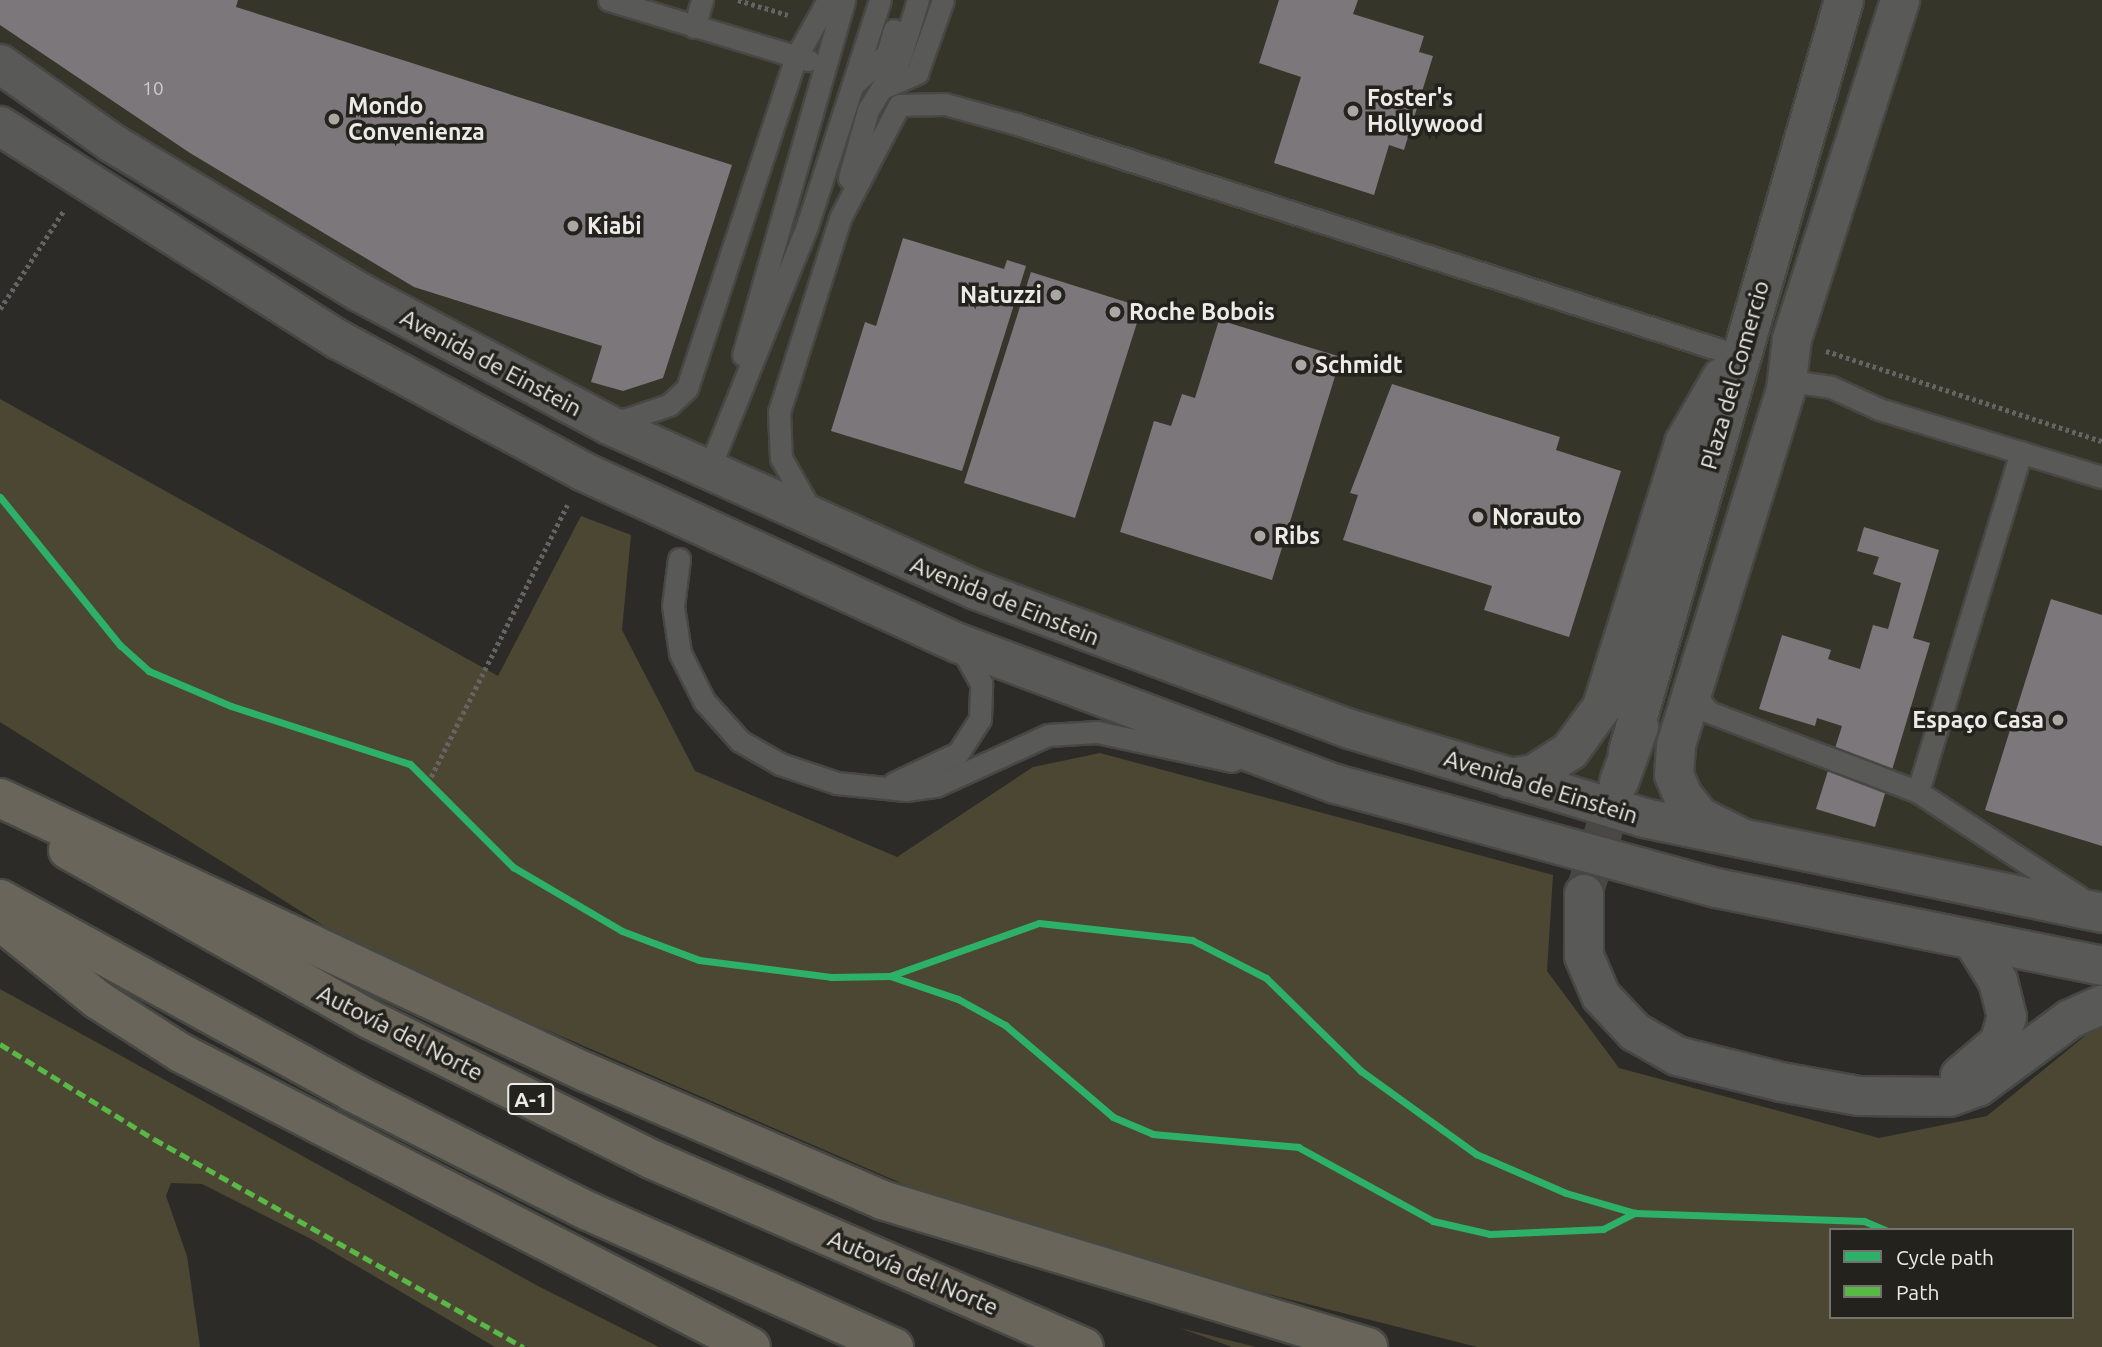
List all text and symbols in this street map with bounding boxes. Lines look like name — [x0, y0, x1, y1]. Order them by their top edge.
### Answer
house number: 10 — [142, 78, 164, 100]
place label: Foster's Hollywood — [1367, 84, 1483, 138]
place label: Mondo Convenienza — [348, 92, 485, 146]
marker: Foster's Hollywood — [1345, 103, 1361, 119]
marker: Mondo Convenienza — [326, 111, 342, 127]
place label: Kiabi — [587, 212, 642, 240]
marker: Kiabi — [565, 218, 581, 234]
street label: Plaza del Comercio — [1695, 277, 1775, 473]
place label: Natuzzi — [960, 281, 1042, 309]
marker: Natuzzi — [1048, 287, 1064, 303]
place label: Roche Bobois — [1129, 298, 1275, 326]
street label: Avenida de Einstein — [396, 304, 586, 422]
marker: Roche Bobois — [1107, 304, 1123, 320]
place label: Schmidt — [1315, 351, 1403, 379]
marker: Schmidt — [1293, 357, 1309, 373]
place label: Norauto — [1492, 503, 1582, 531]
marker: Norauto — [1470, 509, 1486, 525]
place label: Ribs — [1274, 522, 1320, 550]
marker: Ribs — [1252, 528, 1268, 544]
street label: Avenida de Einstein — [907, 551, 1103, 651]
place label: Espaço Casa — [1912, 706, 2044, 734]
marker: Espaço Casa — [2050, 712, 2066, 728]
street label: Avenida de Einstein — [1441, 744, 1641, 830]
street label: Autovía del Norte — [313, 979, 487, 1087]
road number: A-1 — [506, 1082, 556, 1116]
street label: Autovía del Norte — [824, 1225, 1002, 1321]
legend — [1829, 1228, 2074, 1319]
text: Cycle path — [1896, 1245, 1994, 1269]
text: Path — [1896, 1280, 1939, 1304]

